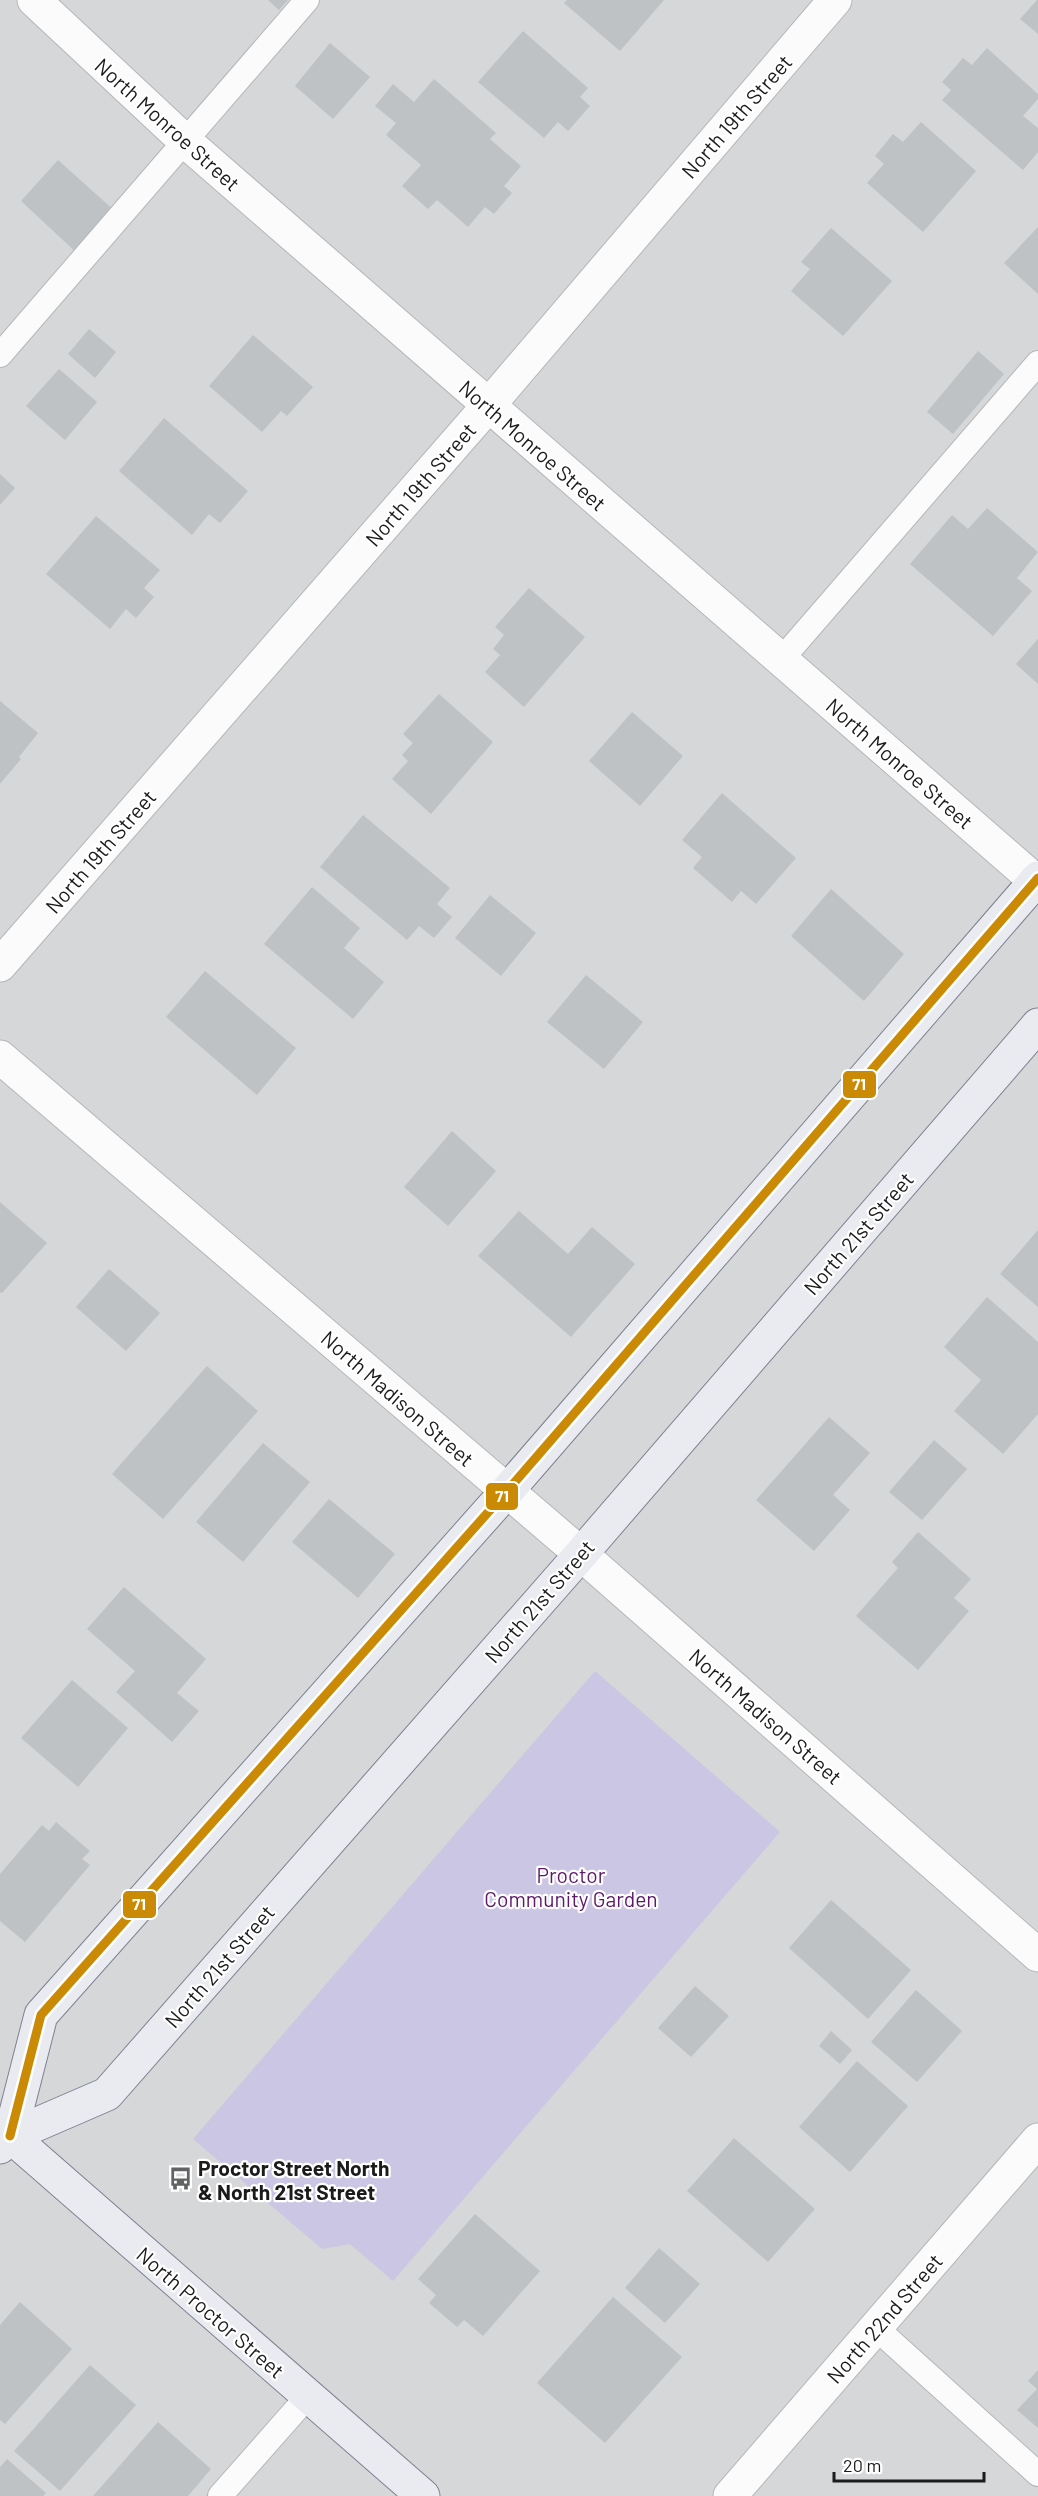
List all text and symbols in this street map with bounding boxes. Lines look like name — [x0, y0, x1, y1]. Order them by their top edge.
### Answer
street label: North 19th Street — [676, 49, 796, 183]
street label: North Monroe Street — [90, 52, 246, 196]
street label: North Monroe Street — [455, 374, 611, 516]
street label: North 19th Street — [360, 417, 480, 551]
street label: North Monroe Street — [822, 692, 978, 834]
street label: North 19th Street — [40, 784, 160, 918]
line badge: 71 — [842, 1070, 877, 1099]
text: 71 — [852, 1074, 866, 1093]
street label: North 21st Street — [798, 1167, 918, 1299]
street label: North Madison Street — [317, 1325, 479, 1471]
line badge: 71 — [485, 1482, 519, 1511]
text: 71 — [495, 1486, 509, 1505]
street label: North 21st Street — [479, 1535, 599, 1667]
street label: North Madison Street — [685, 1643, 847, 1789]
park label: Proctor Community Garden — [484, 1862, 658, 1911]
line badge: 71 — [122, 1890, 157, 1919]
text: 71 — [132, 1894, 146, 1913]
street label: North 21st Street — [159, 1900, 279, 2032]
place label: Proctor Street North & North 21st Street — [198, 2155, 389, 2204]
bus stop icon: Proctor Street North & North 21st Street — [167, 2166, 193, 2192]
street label: North Proctor Street — [132, 2241, 290, 2383]
street label: North 22nd Street — [821, 2248, 947, 2388]
scale bar — [834, 2445, 984, 2483]
text: 20 m — [843, 2454, 881, 2476]

